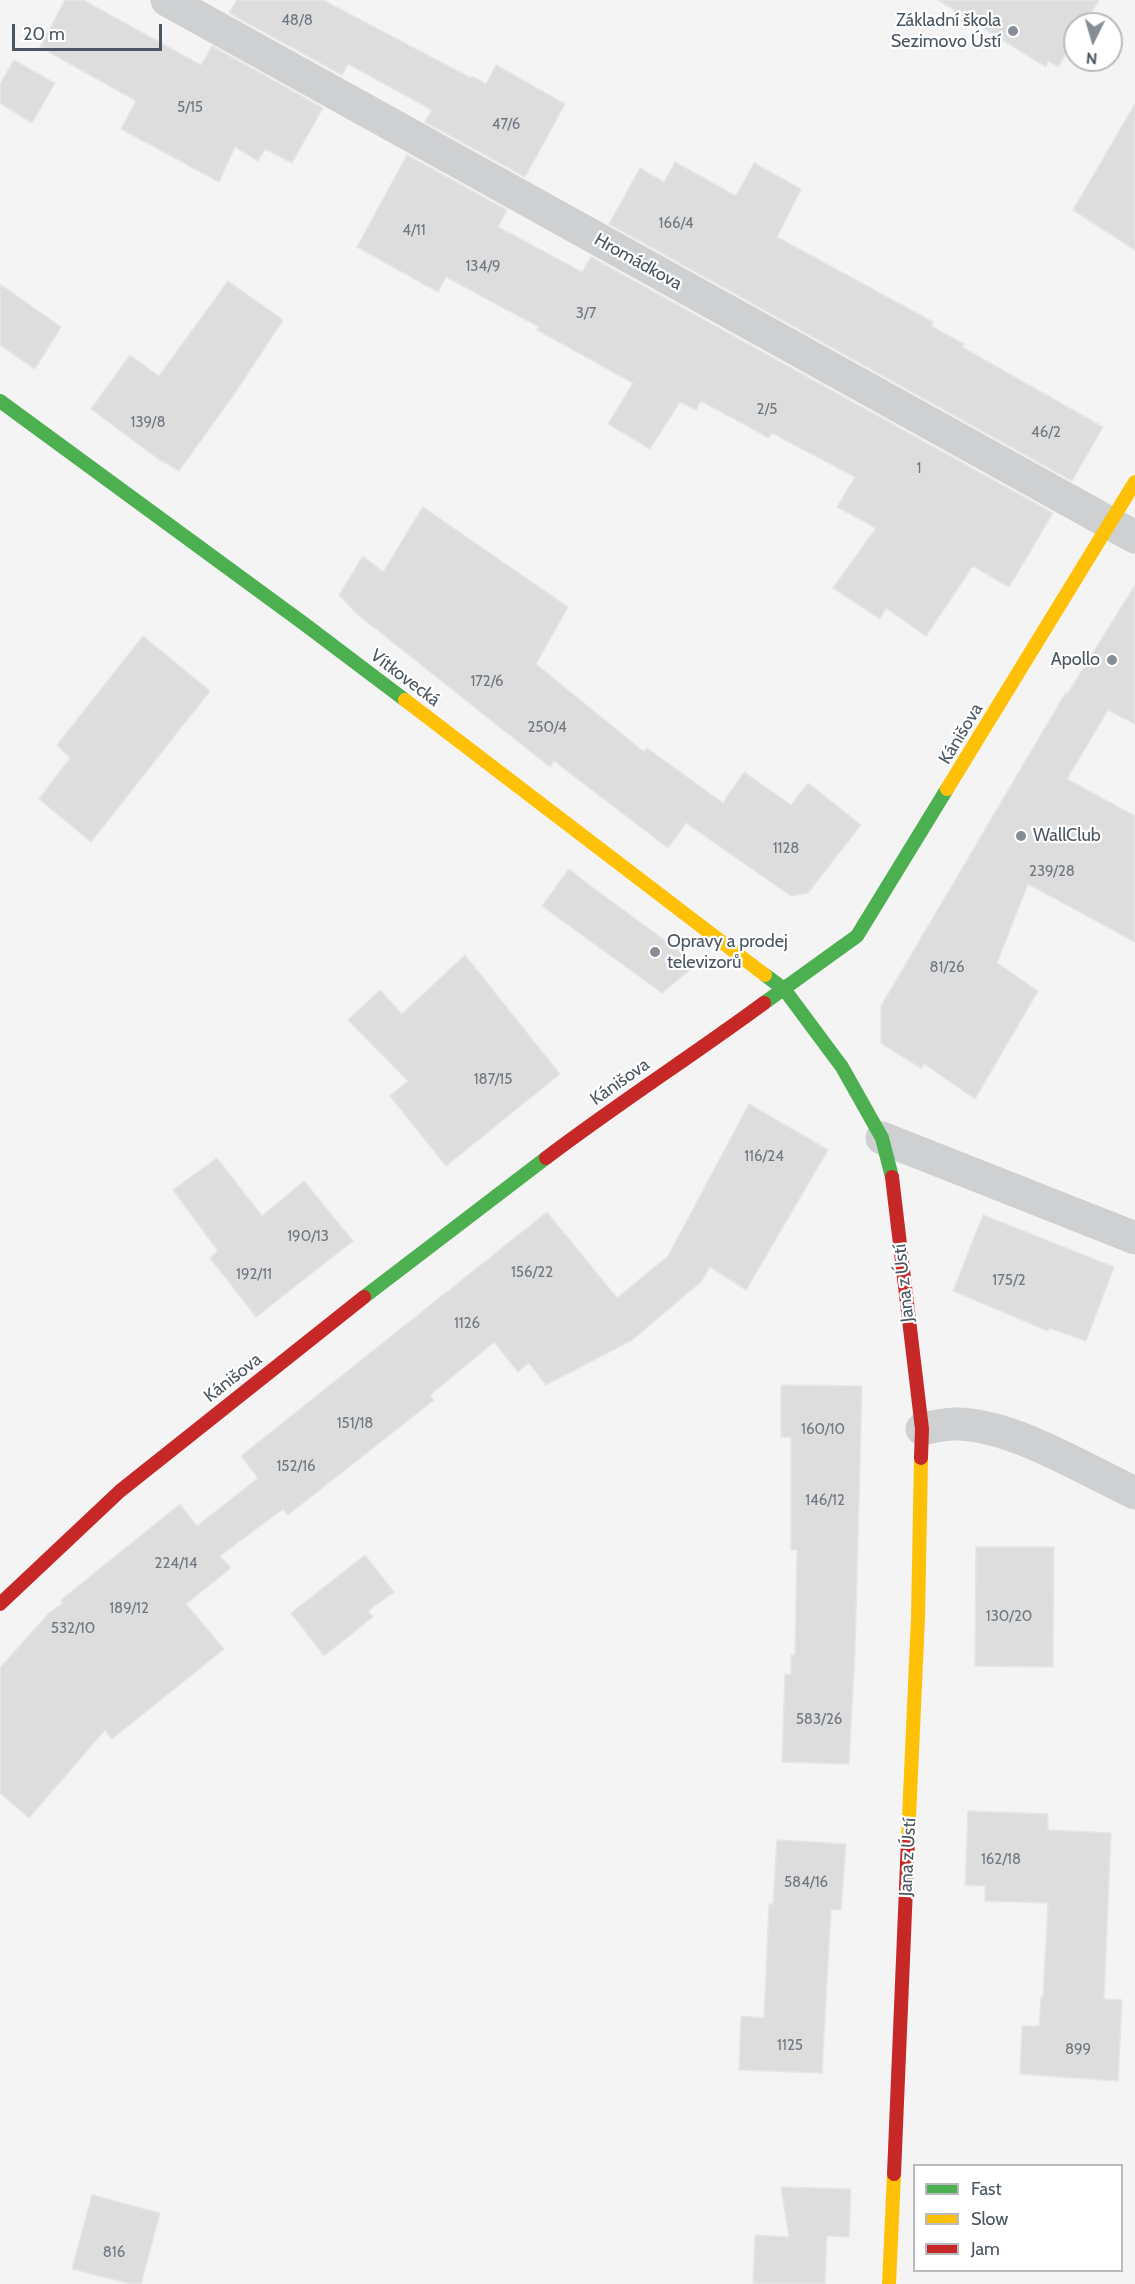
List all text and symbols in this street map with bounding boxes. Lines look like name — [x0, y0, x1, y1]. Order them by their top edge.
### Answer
place label: Základní škola Sezimovo Ústí — [891, 10, 1001, 52]
scale bar — [15, 12, 165, 50]
house number: 48/8 — [281, 12, 313, 30]
north arrow — [1063, 12, 1123, 72]
text: 20 m — [23, 23, 65, 45]
marker: Základní škola Sezimovo Ústí — [1006, 24, 1020, 38]
text: N — [1085, 48, 1098, 68]
house number: 5/15 — [177, 99, 203, 117]
house number: 47/6 — [492, 116, 520, 134]
house number: 166/4 — [659, 215, 693, 233]
house number: 4/11 — [402, 222, 426, 240]
street label: Hromádkova — [590, 229, 686, 295]
house number: 134/9 — [465, 258, 501, 276]
house number: 3/7 — [576, 305, 596, 323]
house number: 2/5 — [757, 401, 777, 419]
house number: 139/8 — [131, 414, 165, 432]
house number: 46/2 — [1031, 424, 1061, 442]
house number: 1 — [917, 460, 921, 478]
street label: Vítkovecká — [366, 645, 444, 711]
place label: Apollo — [1051, 649, 1100, 671]
marker: Apollo — [1105, 653, 1119, 667]
house number: 172/6 — [470, 673, 504, 691]
street label: Kánišova — [934, 700, 988, 768]
house number: 250/4 — [527, 719, 567, 737]
place label: WallClub — [1033, 825, 1101, 847]
marker: WallClub — [1014, 829, 1028, 843]
house number: 1128 — [773, 840, 799, 858]
house number: 239/28 — [1029, 863, 1075, 881]
place label: Opravy a prodej televizorů — [667, 931, 788, 974]
marker: Opravy a prodej televizorů — [648, 945, 662, 959]
house number: 81/26 — [929, 959, 965, 977]
street label: Kánišova — [586, 1054, 654, 1110]
house number: 187/15 — [474, 1071, 512, 1089]
house number: 116/24 — [744, 1148, 784, 1166]
house number: 190/13 — [287, 1228, 329, 1246]
street label: Jana z Ústí — [889, 1243, 919, 1323]
house number: 156/22 — [511, 1264, 553, 1282]
house number: 192/11 — [236, 1266, 272, 1284]
house number: 175/2 — [992, 1272, 1026, 1290]
house number: 1126 — [454, 1315, 480, 1333]
street label: Kánišova — [200, 1349, 266, 1407]
house number: 151/18 — [337, 1415, 373, 1433]
house number: 160/10 — [801, 1421, 845, 1439]
house number: 152/16 — [276, 1458, 316, 1476]
house number: 146/12 — [805, 1492, 845, 1510]
house number: 224/14 — [155, 1555, 197, 1573]
house number: 189/12 — [109, 1600, 149, 1618]
house number: 130/20 — [986, 1608, 1032, 1626]
house number: 532/10 — [51, 1620, 95, 1638]
house number: 583/26 — [796, 1711, 842, 1729]
street label: Jana z Ústí — [895, 1817, 921, 1897]
house number: 162/18 — [981, 1851, 1021, 1869]
house number: 584/16 — [784, 1874, 828, 1892]
house number: 1125 — [777, 2037, 803, 2055]
house number: 899 — [1065, 2041, 1091, 2059]
legend — [913, 2164, 1123, 2272]
text: Fast — [971, 2178, 1002, 2200]
text: Slow — [971, 2208, 1008, 2230]
text: Jam — [971, 2238, 1000, 2260]
house number: 816 — [103, 2244, 125, 2262]

